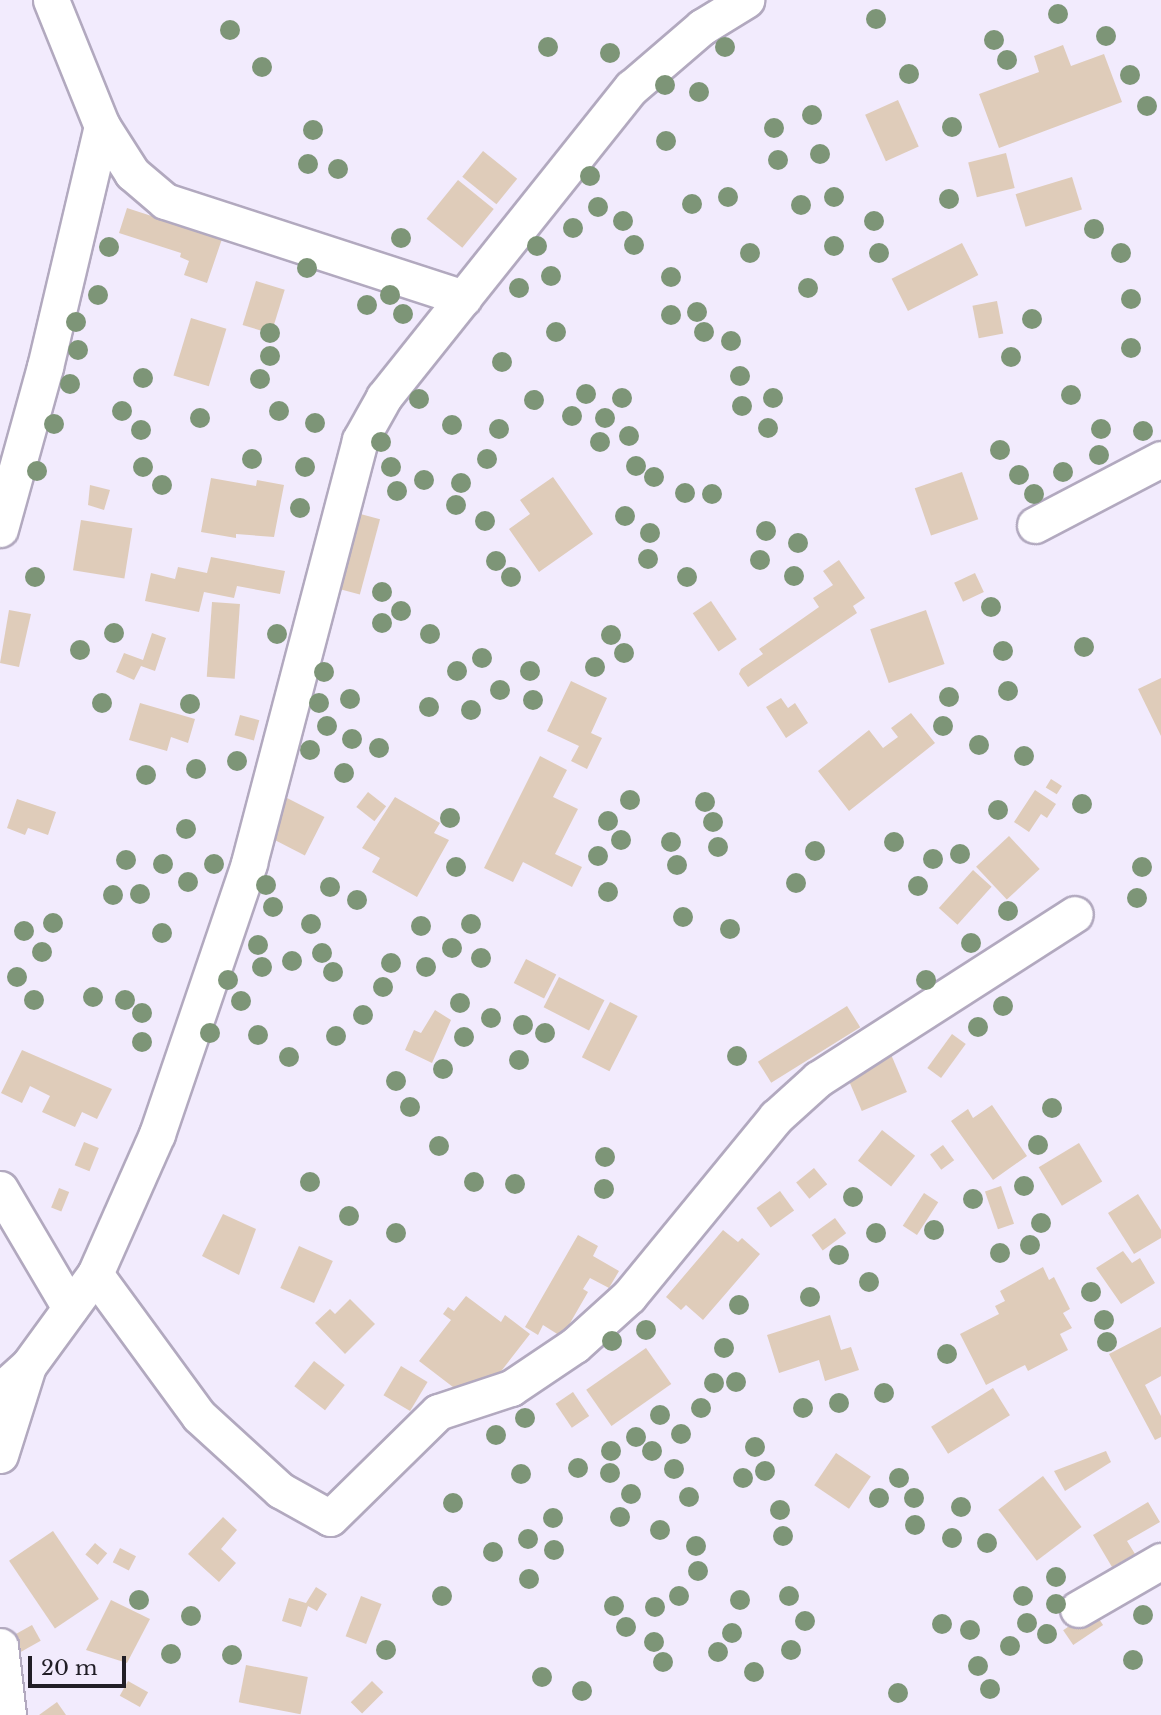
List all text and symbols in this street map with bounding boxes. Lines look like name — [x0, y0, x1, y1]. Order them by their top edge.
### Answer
scale bar — [32, 1642, 130, 1686]
text: 20 m — [41, 1655, 98, 1681]

